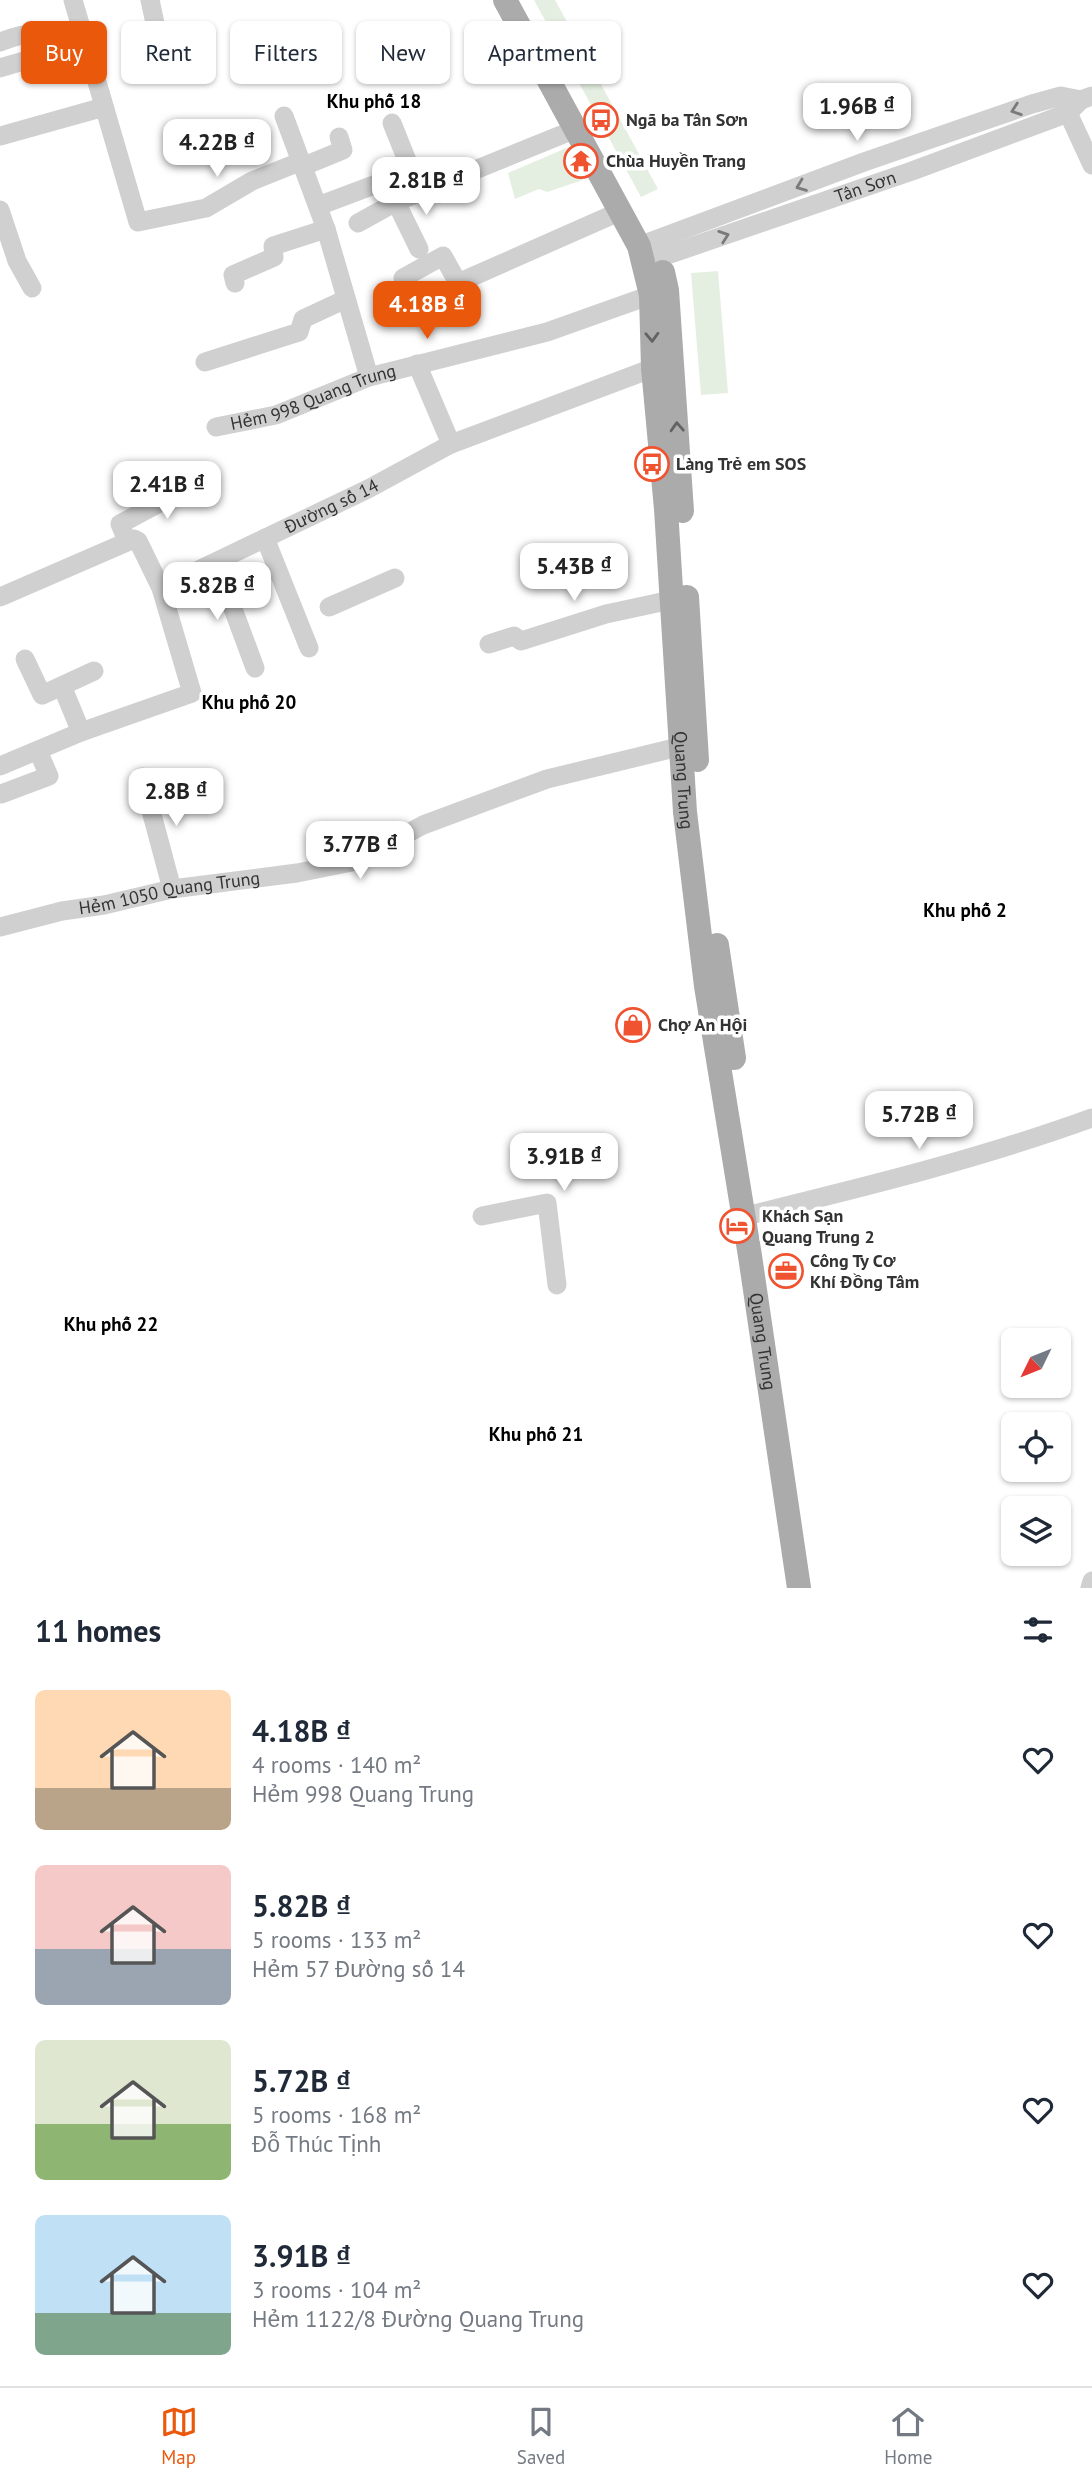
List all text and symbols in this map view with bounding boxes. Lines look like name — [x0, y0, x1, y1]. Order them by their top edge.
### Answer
chip: Buy — [21, 21, 107, 84]
chip: Rent — [121, 21, 216, 84]
chip: Filters — [230, 21, 342, 84]
chip: New — [356, 21, 450, 84]
chip: Apartment — [464, 21, 621, 84]
pin: 1.96B ₫ — [792, 83, 922, 143]
district label: Khu phố 18 — [327, 89, 421, 113]
text: 1.96B ₫ — [819, 91, 895, 120]
bus stop icon: Ngã ba Tân Sơn — [582, 101, 620, 139]
one-way arrow — [1010, 102, 1022, 116]
place label: Ngã ba Tân Sơn — [626, 108, 748, 131]
pin: 4.22B ₫ — [152, 120, 282, 179]
text: 4.22B ₫ — [179, 127, 255, 156]
temple icon: Chùa Huyền Trang — [562, 142, 600, 180]
place label: Chùa Huyền Trang — [606, 149, 746, 172]
pin: 2.81B ₫ — [361, 158, 491, 217]
text: 2.81B ₫ — [388, 165, 464, 194]
street label: Tân Sơn — [831, 165, 899, 208]
one-way arrow — [796, 177, 808, 191]
one-way arrow — [718, 230, 730, 244]
pin: 4.18B ₫ — [362, 282, 492, 341]
text: 4.18B ₫ — [389, 289, 465, 318]
one-way arrow — [644, 332, 660, 343]
street label: Hẻm 998 Quang Trung — [228, 359, 398, 435]
one-way arrow — [670, 421, 685, 432]
bus stop icon: Làng Trẻ em SOS — [633, 445, 671, 483]
place label: Làng Trẻ em SOS — [676, 452, 806, 475]
pin: 2.41B ₫ — [102, 462, 232, 521]
text: 2.41B ₫ — [129, 469, 205, 498]
street label: Đường số 14 — [280, 473, 383, 539]
pin: 5.43B ₫ — [509, 544, 639, 603]
text: 5.43B ₫ — [536, 551, 612, 580]
pin: 5.82B ₫ — [152, 562, 282, 622]
text: 5.82B ₫ — [179, 570, 255, 599]
district label: Khu phố 20 — [202, 690, 296, 714]
street label: Quang Trung — [669, 731, 699, 830]
pin: 2.8B ₫ — [119, 768, 233, 828]
text: 2.8B ₫ — [145, 776, 207, 805]
pin: 3.77B ₫ — [295, 822, 425, 881]
text: 3.77B ₫ — [322, 829, 398, 858]
street label: Hẻm 1050 Quang Trung — [77, 866, 261, 919]
district label: Khu phố 2 — [923, 898, 1007, 922]
shop icon: Chợ An Hội — [614, 1006, 652, 1044]
place label: Chợ An Hội — [658, 1013, 747, 1036]
pin: 5.72B ₫ — [854, 1092, 984, 1151]
text: 5.72B ₫ — [881, 1099, 957, 1128]
pin: 3.91B ₫ — [499, 1134, 629, 1193]
text: 3.91B ₫ — [526, 1141, 602, 1170]
place label: Khách Sạn Quang Trung 2 — [762, 1204, 875, 1248]
hotel icon: Khách Sạn Quang Trung 2 — [718, 1207, 756, 1245]
place label: Công Ty Cơ Khí Đồng Tâm — [810, 1249, 919, 1293]
office icon: Công Ty Cơ Khí Đồng Tâm — [767, 1252, 805, 1290]
street label: Quang Trung — [745, 1291, 782, 1392]
district label: Khu phố 22 — [64, 1312, 158, 1336]
north arrow — [1001, 1328, 1071, 1398]
map controls — [1001, 1328, 1071, 1566]
button: locate — [1001, 1412, 1071, 1482]
district label: Khu phố 21 — [489, 1422, 583, 1446]
button: layers — [1001, 1496, 1071, 1566]
text: 11 homes — [35, 1611, 161, 1650]
icon: filters — [1019, 1611, 1057, 1649]
text: 4.18B ₫ — [252, 1711, 351, 1750]
icon: home — [91, 1718, 175, 1802]
icon: heart — [1019, 1741, 1057, 1779]
text: 4 rooms · 140 m² — [252, 1750, 421, 1779]
text: Hẻm 998 Quang Trung — [252, 1779, 474, 1808]
text: 5.82B ₫ — [252, 1886, 351, 1925]
icon: home — [91, 1893, 175, 1977]
icon: heart — [1019, 1916, 1057, 1954]
text: 5 rooms · 133 m² — [252, 1925, 421, 1954]
text: Hẻm 57 Đường số 14 — [252, 1954, 465, 1983]
text: 5.72B ₫ — [252, 2061, 351, 2100]
icon: home — [91, 2068, 175, 2152]
icon: heart — [1019, 2091, 1057, 2129]
text: 5 rooms · 168 m² — [252, 2100, 421, 2129]
text: Đỗ Thúc Tịnh — [252, 2129, 381, 2158]
text: 3.91B ₫ — [252, 2236, 351, 2275]
icon: home — [91, 2243, 175, 2327]
icon: heart — [1019, 2266, 1057, 2304]
text: 3 rooms · 104 m² — [252, 2275, 421, 2304]
text: Hẻm 1122/8 Đường Quang Trung — [252, 2304, 584, 2333]
tab: Map — [160, 2403, 198, 2469]
tab: Saved — [517, 2403, 565, 2469]
tab: Home — [884, 2403, 932, 2469]

